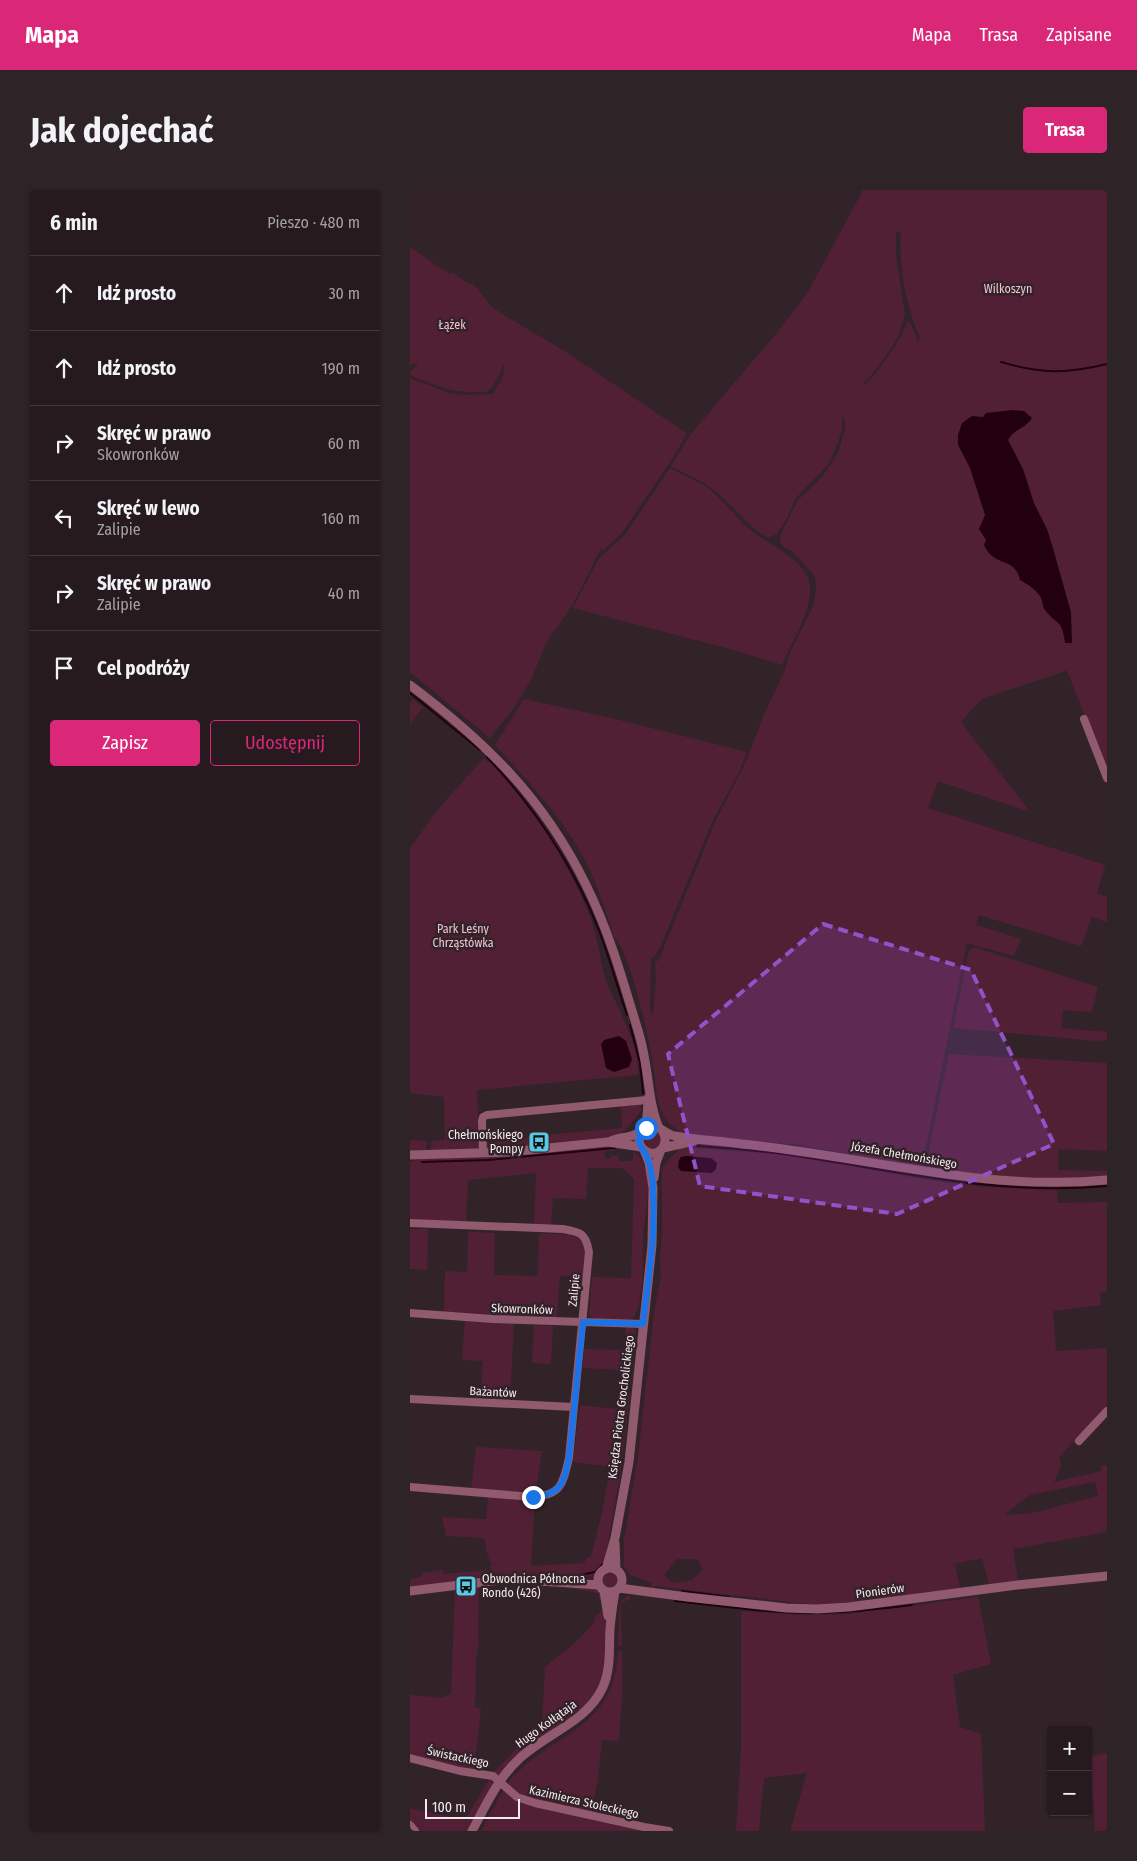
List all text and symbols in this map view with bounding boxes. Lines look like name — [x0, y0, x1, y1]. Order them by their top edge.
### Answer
text: Mapa — [25, 21, 79, 49]
text: Mapa — [912, 24, 951, 46]
text: Trasa — [979, 24, 1018, 46]
text: Zapisane — [1046, 24, 1112, 46]
button: Trasa — [1023, 107, 1107, 153]
text: Jak dojechać — [30, 109, 213, 151]
text: 6 min — [50, 210, 98, 236]
text: Pieszo · 480 m — [267, 213, 360, 232]
icon: ahead — [50, 279, 78, 307]
text: Idź prosto — [97, 282, 176, 305]
park label: Wilkoszyn — [984, 282, 1032, 296]
text: 30 m — [328, 284, 360, 303]
park label: Łążek — [438, 318, 466, 332]
icon: ahead — [50, 354, 78, 382]
text: Idź prosto — [97, 357, 176, 380]
text: 190 m — [322, 359, 360, 378]
text: Skręć w prawo — [97, 422, 211, 445]
icon: right — [50, 429, 78, 457]
text: 60 m — [328, 434, 360, 453]
text: Skowronków — [97, 445, 179, 464]
text: Skręć w lewo — [97, 497, 200, 520]
icon: left — [50, 504, 78, 532]
text: 160 m — [321, 509, 360, 528]
text: Zalipie — [97, 520, 141, 539]
text: Skręć w prawo — [97, 572, 211, 595]
icon: right — [50, 579, 78, 607]
text: 40 m — [328, 584, 360, 603]
text: Zalipie — [97, 595, 141, 614]
icon: arrive — [50, 654, 78, 682]
text: Cel podróży — [97, 657, 190, 680]
button: Zapisz — [50, 720, 200, 766]
button: Udostępnij — [210, 720, 360, 766]
park label: Park Leśny Chrząstówka — [432, 922, 494, 950]
route start — [635, 1117, 658, 1140]
place label: Chełmońskiego Pompy — [448, 1128, 524, 1156]
bus stop icon: Chełmońskiego Pompy — [527, 1130, 551, 1154]
street label: Józefa Chełmońskiego — [850, 1139, 958, 1171]
street label: Zalipie — [566, 1273, 582, 1307]
street label: Skowronków — [491, 1301, 553, 1317]
street label: Księdza Piotra Grocholickiego — [605, 1334, 637, 1480]
street label: Bażantów — [469, 1384, 517, 1400]
route end — [522, 1486, 545, 1509]
place label: Obwodnica Północna Rondo (426) — [482, 1572, 585, 1600]
bus stop icon: Obwodnica Północna Rondo (426) — [454, 1574, 478, 1598]
street label: Pionierów — [855, 1581, 905, 1601]
street label: Hugo Kołłątaja — [513, 1697, 579, 1751]
map controls — [1047, 1726, 1092, 1816]
button: + — [1047, 1726, 1092, 1771]
street label: Świstackiego — [426, 1743, 491, 1770]
button: − — [1047, 1771, 1092, 1816]
street label: Kazimierza Stoleckiego — [528, 1783, 640, 1821]
scale bar — [425, 1796, 520, 1819]
text: 100 m — [432, 1799, 466, 1816]

